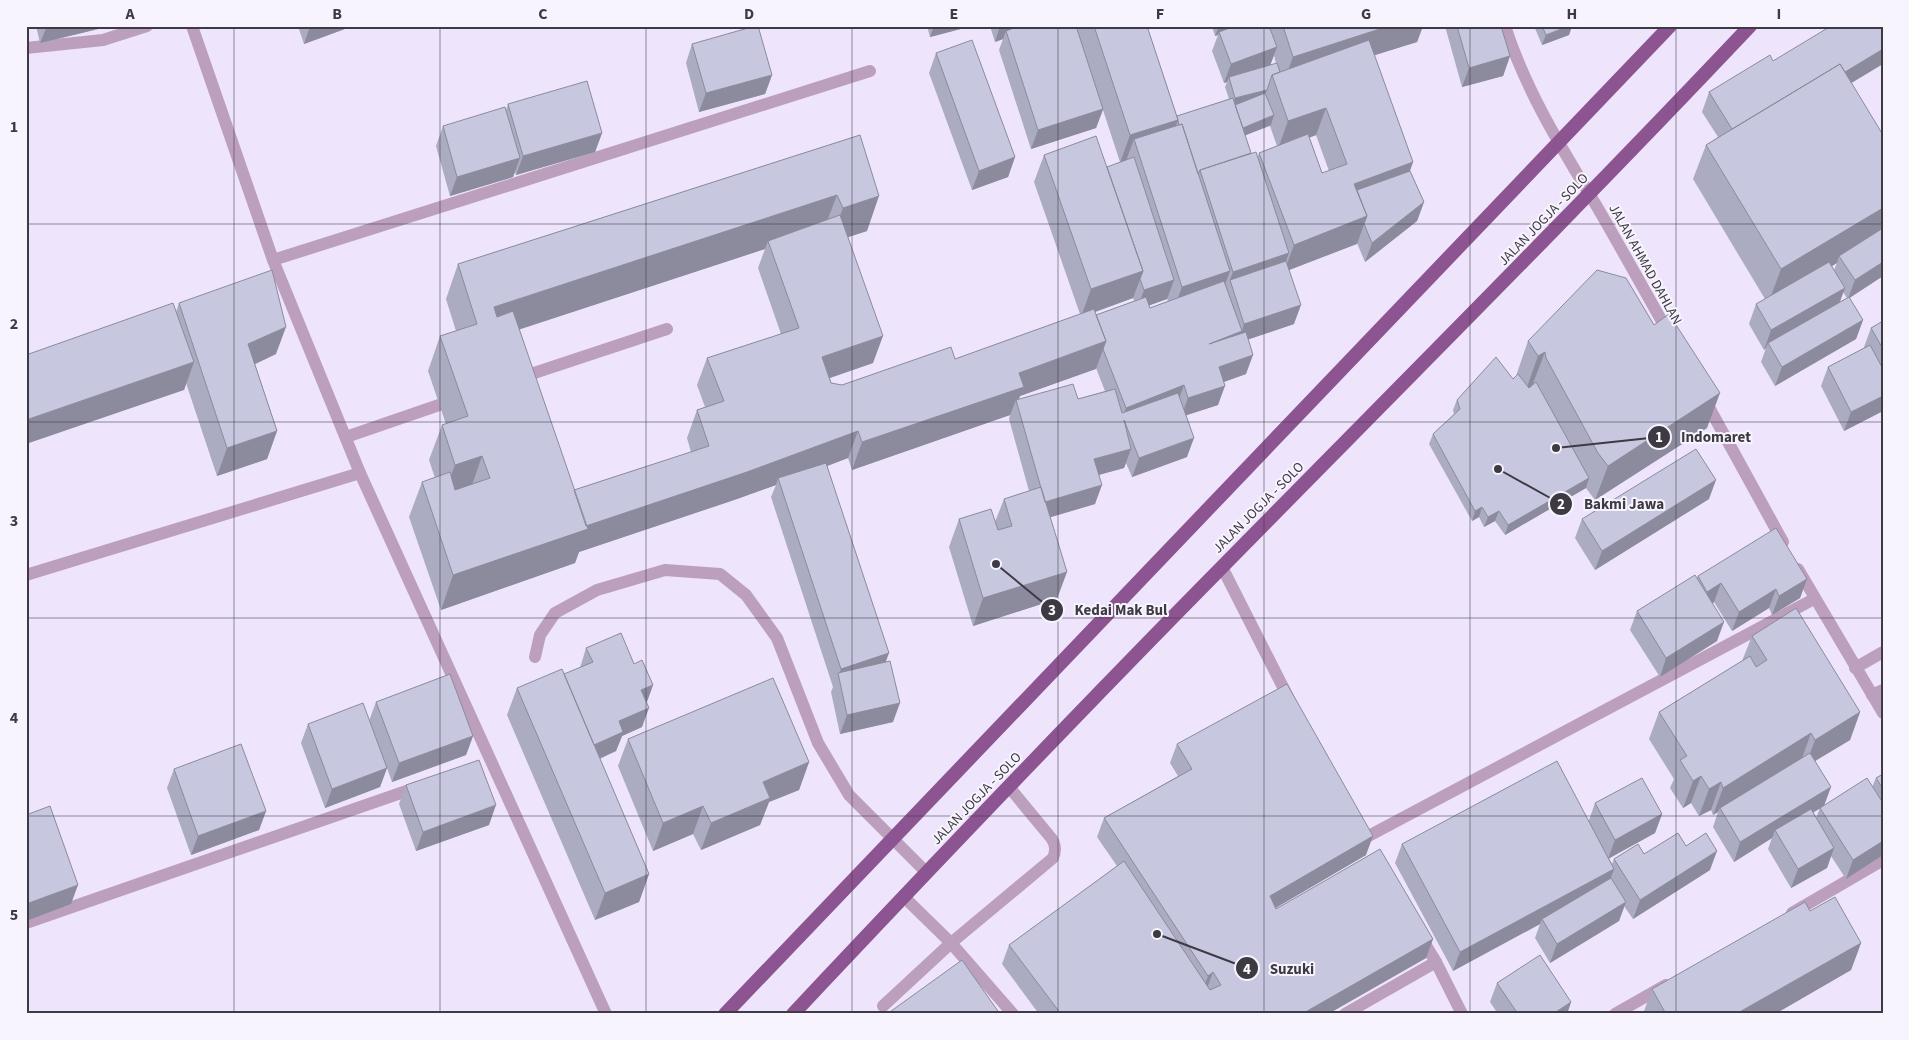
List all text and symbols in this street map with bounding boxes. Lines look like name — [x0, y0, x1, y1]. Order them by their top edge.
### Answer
text: A — [124, 3, 135, 25]
text: B — [332, 3, 342, 25]
text: C — [538, 3, 548, 25]
text: D — [744, 3, 754, 25]
text: E — [950, 3, 958, 25]
text: F — [1156, 3, 1164, 25]
text: G — [1361, 3, 1371, 25]
text: H — [1567, 3, 1577, 25]
text: I — [1777, 3, 1781, 25]
text: 1 — [10, 116, 18, 138]
street label: JALAN JOGJA - SOLO — [1494, 169, 1593, 271]
street label: JALAN AHMAD DAHLAN — [1604, 200, 1687, 328]
text: 2 — [10, 313, 18, 335]
callout: Indomaret — [1646, 422, 1761, 452]
text: 1 — [1655, 427, 1663, 448]
text: Indomaret — [1681, 427, 1751, 448]
street label: JALAN JOGJA - SOLO — [1208, 457, 1309, 558]
callout: Bakmi Jawa — [1548, 489, 1674, 519]
text: 2 — [1557, 494, 1565, 515]
text: Bakmi Jawa — [1584, 494, 1664, 515]
text: 3 — [10, 510, 18, 532]
callout: Kedai Mak Bul — [1040, 595, 1177, 625]
text: 3 — [1048, 600, 1056, 621]
text: Kedai Mak Bul — [1075, 600, 1168, 621]
text: 4 — [10, 707, 19, 729]
street label: JALAN JOGJA - SOLO — [927, 748, 1026, 850]
text: 5 — [10, 904, 18, 926]
callout: Suzuki — [1235, 953, 1324, 983]
text: 4 — [1243, 959, 1251, 980]
text: Suzuki — [1270, 959, 1314, 980]

